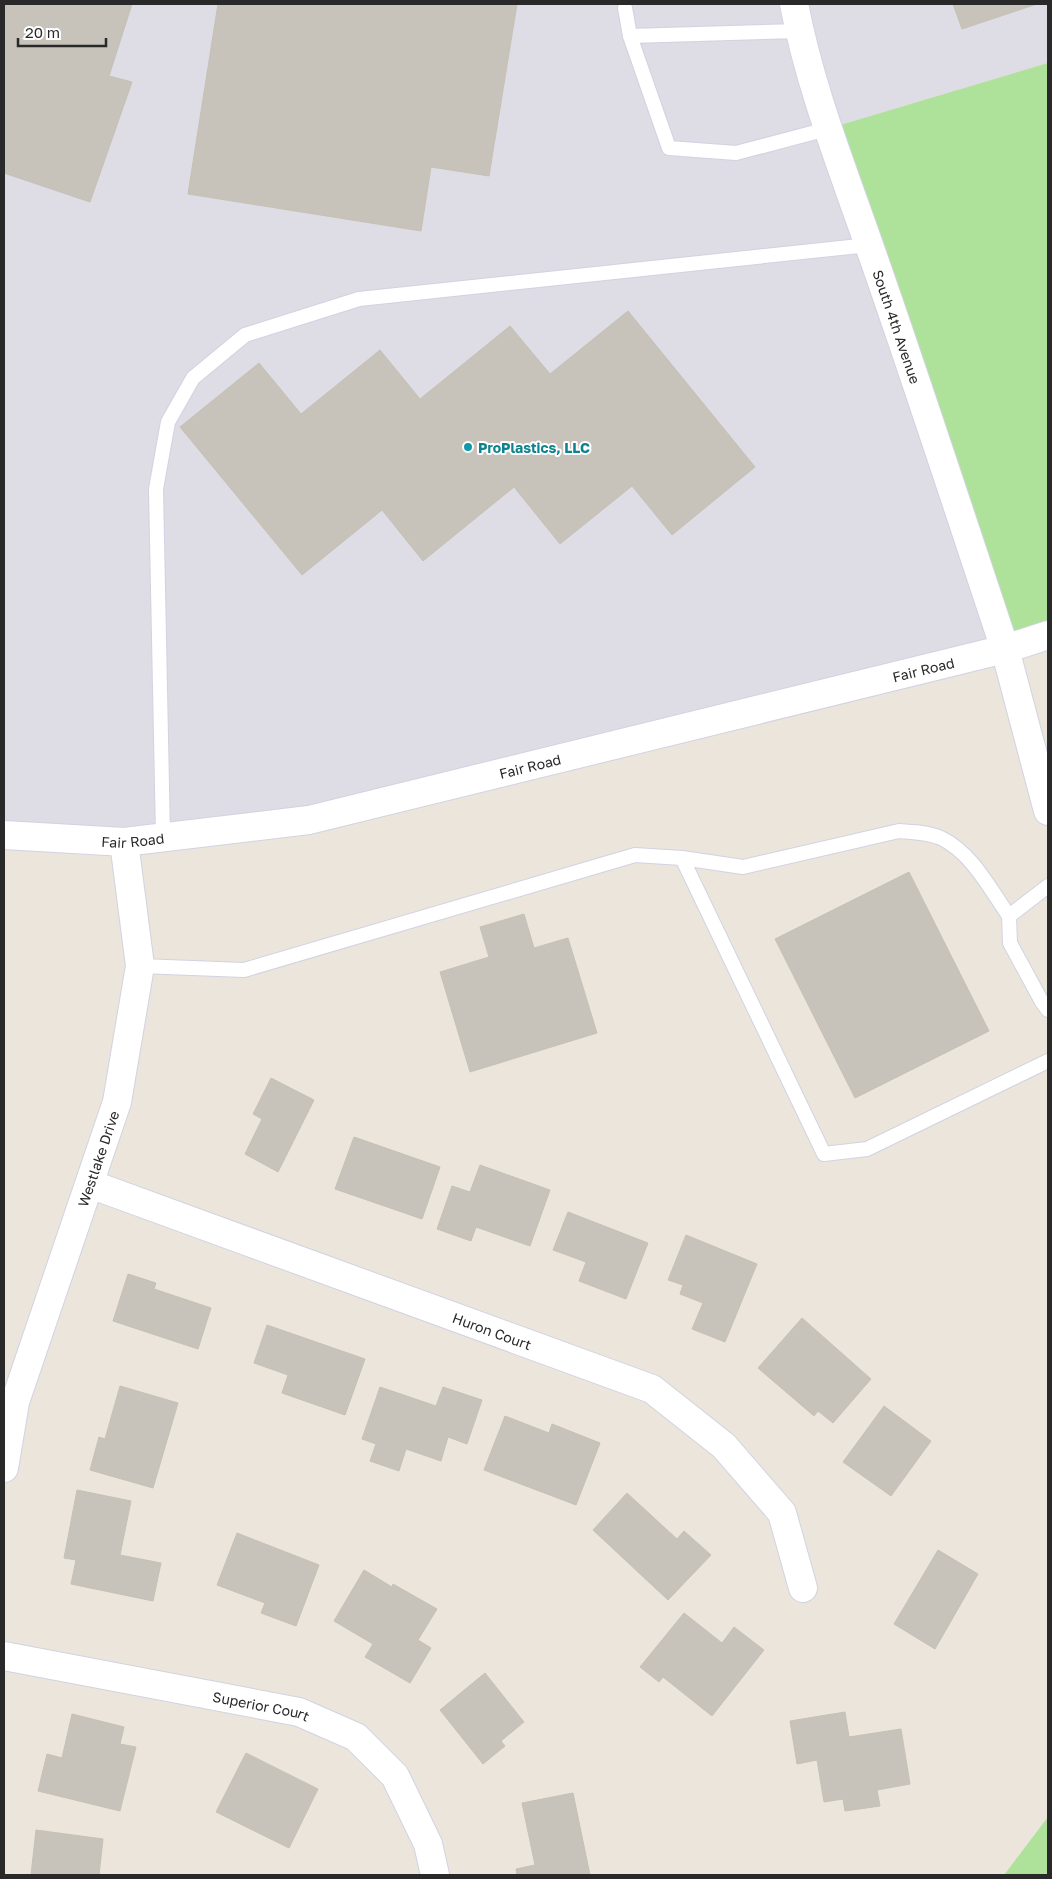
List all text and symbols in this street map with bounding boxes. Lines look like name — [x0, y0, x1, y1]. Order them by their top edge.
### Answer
scale bar — [18, 15, 105, 47]
text: 20 m — [25, 23, 60, 41]
street label: South 4th Avenue — [870, 267, 924, 386]
place label: ProPlastics, LLC — [478, 439, 590, 456]
marker: ProPlastics, LLC — [462, 441, 474, 453]
street label: Fair Road — [891, 653, 956, 685]
street label: Fair Road — [497, 750, 563, 781]
street label: Fair Road — [101, 829, 165, 851]
street label: Westlake Drive — [74, 1108, 122, 1209]
street label: Huron Court — [450, 1309, 534, 1353]
street label: Superior Court — [211, 1687, 313, 1724]

